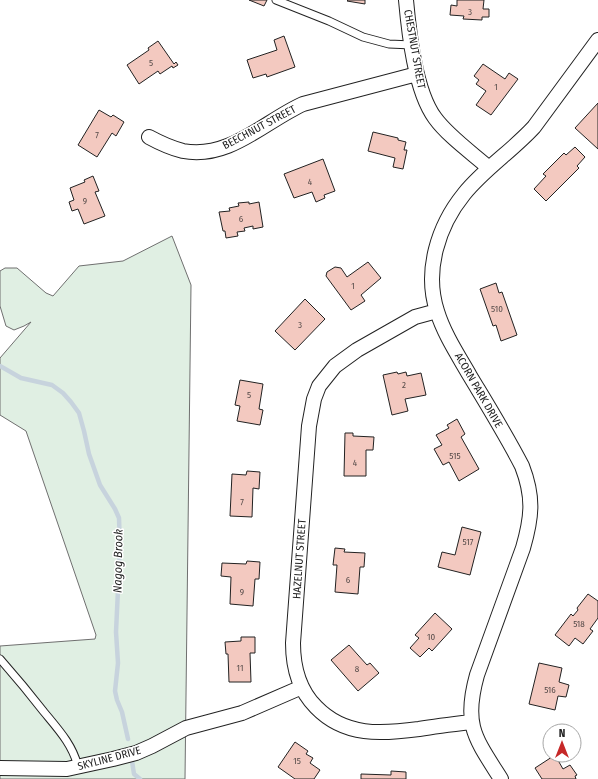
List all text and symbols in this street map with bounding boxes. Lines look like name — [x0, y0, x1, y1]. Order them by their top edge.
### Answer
house number: 3 — [468, 7, 472, 17]
street label: CHESTNUT STREET — [401, 8, 428, 91]
house number: 5 — [149, 58, 153, 68]
house number: 1 — [494, 82, 498, 92]
street label: BEECHNUT STREET — [220, 102, 299, 152]
house number: 7 — [95, 130, 99, 140]
house number: 4 — [308, 177, 313, 187]
house number: 9 — [83, 196, 87, 206]
house number: 6 — [239, 214, 244, 224]
house number: 1 — [351, 281, 355, 291]
house number: 510 — [491, 304, 503, 314]
house number: 3 — [298, 320, 302, 330]
street label: ACORN PARK DRIVE — [452, 350, 505, 430]
house number: 2 — [402, 380, 406, 390]
house number: 5 — [247, 390, 251, 400]
house number: 515 — [449, 451, 461, 461]
house number: 4 — [353, 458, 358, 468]
house number: 7 — [240, 497, 244, 507]
street label: HAZELNUT STREET — [290, 518, 309, 599]
water label: Nagog Brook — [110, 529, 126, 593]
house number: 517 — [463, 537, 474, 547]
house number: 6 — [346, 575, 351, 585]
house number: 9 — [240, 587, 244, 597]
house number: 518 — [573, 619, 585, 629]
house number: 10 — [427, 632, 435, 642]
house number: 11 — [237, 663, 243, 673]
house number: 8 — [355, 664, 360, 674]
house number: 516 — [544, 685, 556, 695]
north arrow — [542, 723, 582, 763]
text: N — [559, 727, 565, 740]
street label: SKYLINE DRIVE — [76, 744, 142, 773]
house number: 15 — [293, 756, 301, 766]

